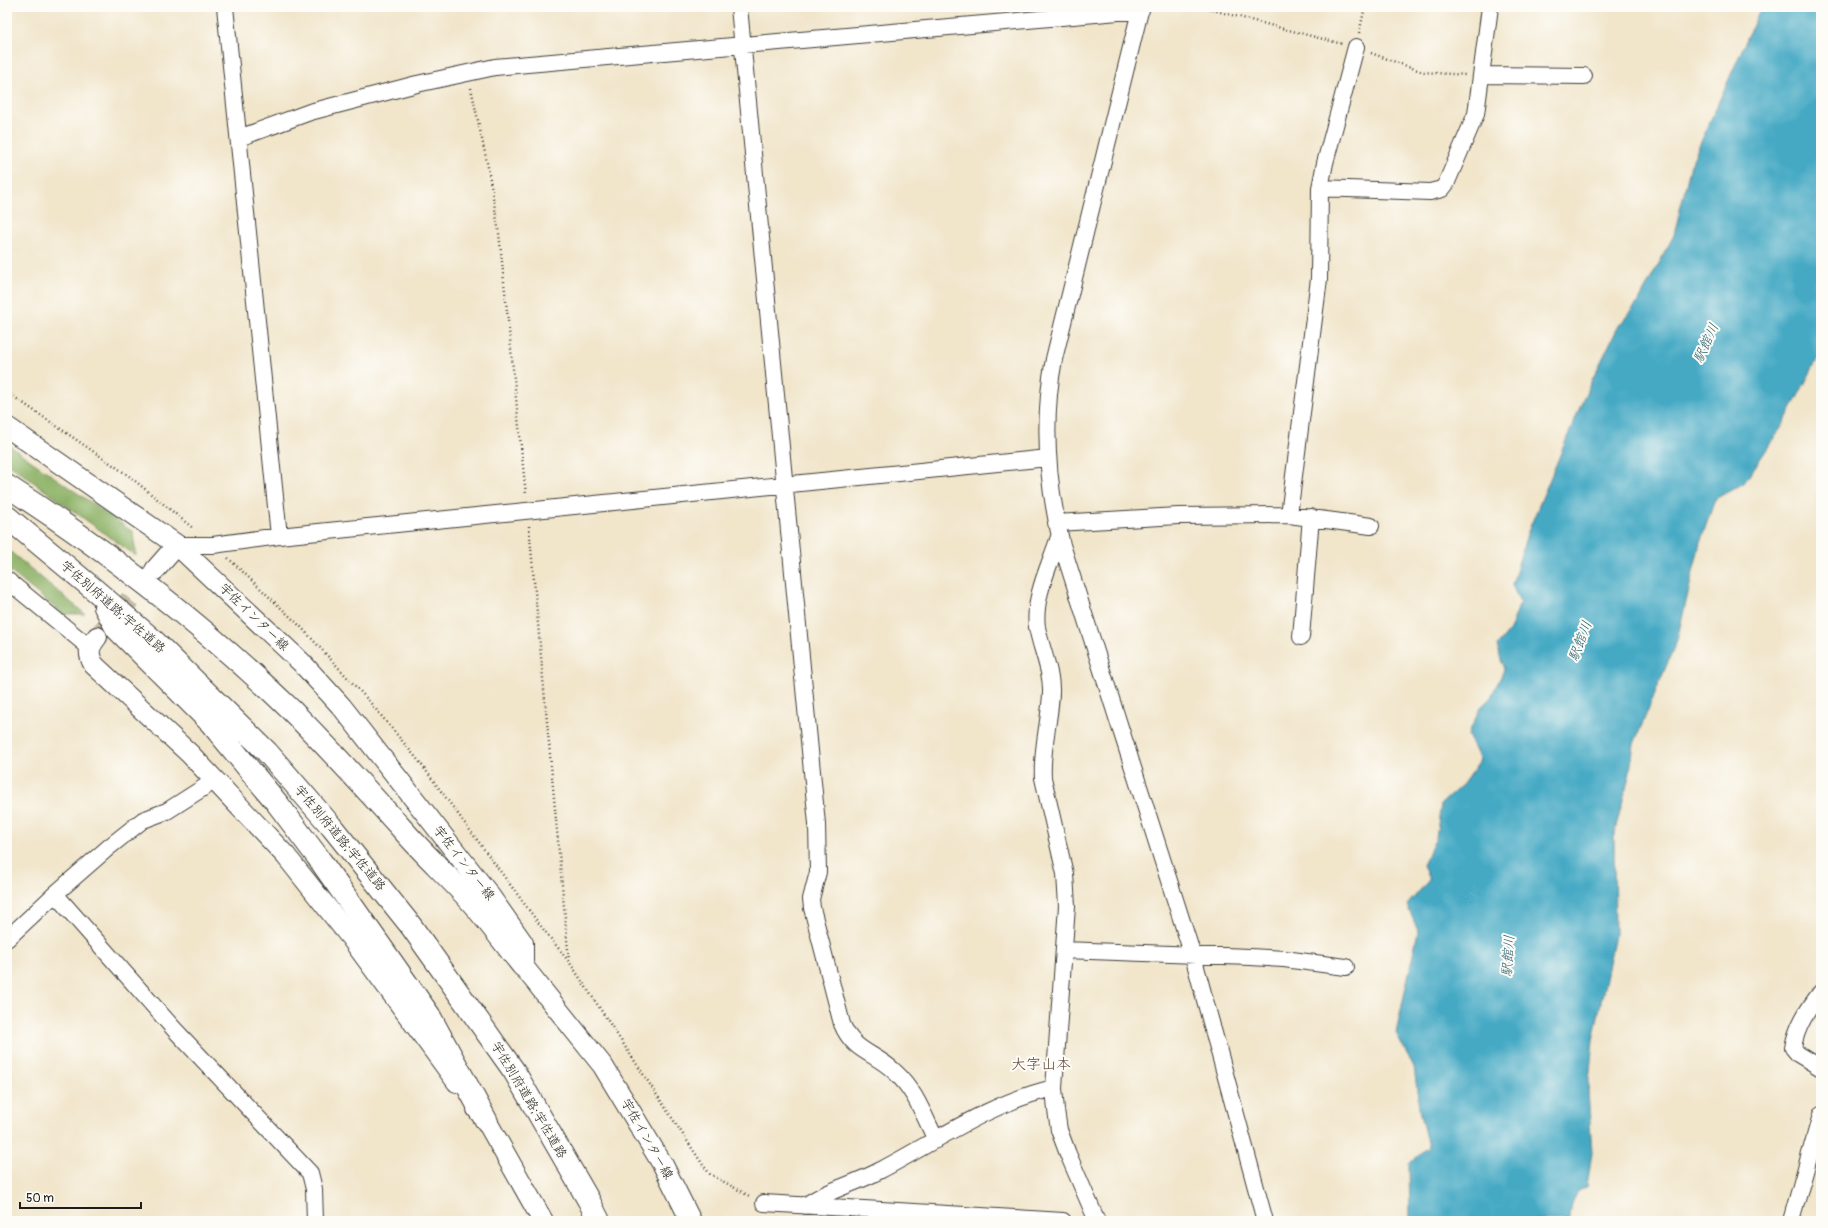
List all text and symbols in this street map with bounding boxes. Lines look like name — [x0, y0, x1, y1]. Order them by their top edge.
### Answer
water label: 駅館川 — [1689, 320, 1723, 366]
street label: 宇佐別府道路;宇佐道路 — [57, 557, 169, 657]
street label: 宇佐インター線 — [216, 580, 293, 655]
water label: 駅館川 — [1565, 618, 1595, 664]
street label: 宇佐別府道路;宇佐道路 — [291, 782, 389, 894]
street label: 宇佐インター線 — [430, 822, 499, 904]
water label: 駅館川 — [1498, 934, 1518, 978]
street label: 宇佐別府道路;宇佐道路 — [488, 1039, 570, 1161]
district label: 大字山本 — [1011, 1055, 1071, 1074]
street label: 宇佐インター線 — [617, 1096, 677, 1183]
scale bar — [20, 1184, 141, 1210]
text: 50 m — [26, 1191, 54, 1206]

